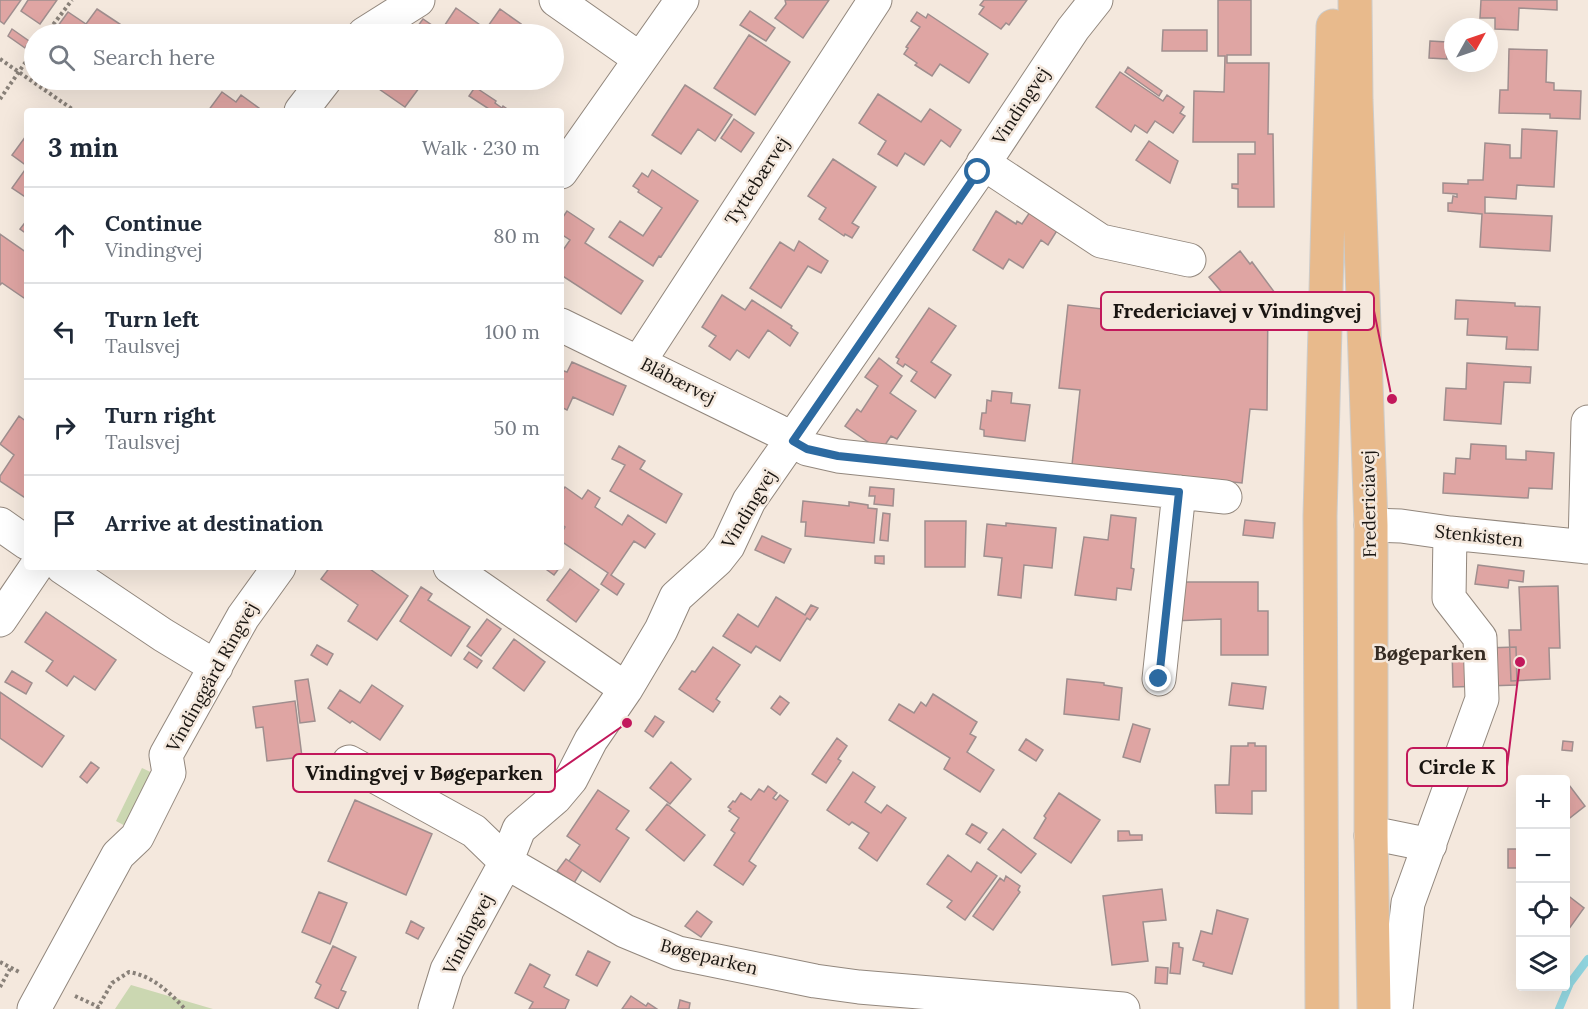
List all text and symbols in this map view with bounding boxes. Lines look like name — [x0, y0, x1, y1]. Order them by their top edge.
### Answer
north arrow — [1444, 18, 1498, 72]
search box — [24, 24, 564, 90]
icon: search — [45, 41, 78, 74]
text: Search here — [93, 43, 215, 71]
street label: Vindingvej — [986, 63, 1054, 150]
text: 3 min — [48, 131, 118, 164]
street label: Tyttebærvej — [719, 132, 794, 229]
text: Walk · 230 m — [422, 135, 540, 160]
route start — [964, 158, 990, 184]
text: Continue — [105, 209, 202, 237]
icon: ahead — [48, 219, 81, 252]
text: 80 m — [493, 223, 540, 248]
text: Vindingvej — [105, 237, 203, 262]
callout: Fredericiavej v Vindingvej — [1101, 292, 1374, 330]
text: Fredericiavej v Vindingvej — [1112, 298, 1362, 323]
text: Turn left — [105, 305, 199, 333]
icon: left — [48, 315, 81, 348]
text: 100 m — [485, 319, 540, 344]
text: Taulsvej — [105, 333, 180, 358]
street label: Blåbærvej — [637, 352, 720, 409]
text: Turn right — [105, 401, 216, 429]
icon: right — [48, 411, 81, 444]
text: 50 m — [494, 415, 540, 440]
text: Taulsvej — [105, 429, 180, 454]
street label: Fredericiavej — [1356, 450, 1381, 558]
street label: Vindingvej — [716, 465, 781, 553]
icon: arrive — [48, 507, 81, 540]
text: Arrive at destination — [105, 509, 323, 537]
street label: Stenkisten — [1434, 519, 1524, 552]
street label: Vindinggård Ringvej — [160, 598, 262, 756]
district label: Bøgeparken — [1373, 640, 1487, 665]
route end — [1145, 665, 1171, 691]
callout: Circle K — [1407, 748, 1507, 786]
callout: Vindingvej v Bøgeparken — [293, 754, 555, 792]
text: Circle K — [1419, 754, 1496, 779]
text: Vindingvej v Bøgeparken — [305, 760, 543, 785]
map controls — [1516, 775, 1570, 991]
button: + — [1516, 775, 1570, 829]
button: − — [1516, 829, 1570, 883]
button: locate — [1516, 883, 1570, 937]
street label: Vindingvej — [437, 889, 498, 979]
street label: Bøgeparken — [658, 933, 760, 980]
button: layers — [1516, 937, 1570, 991]

